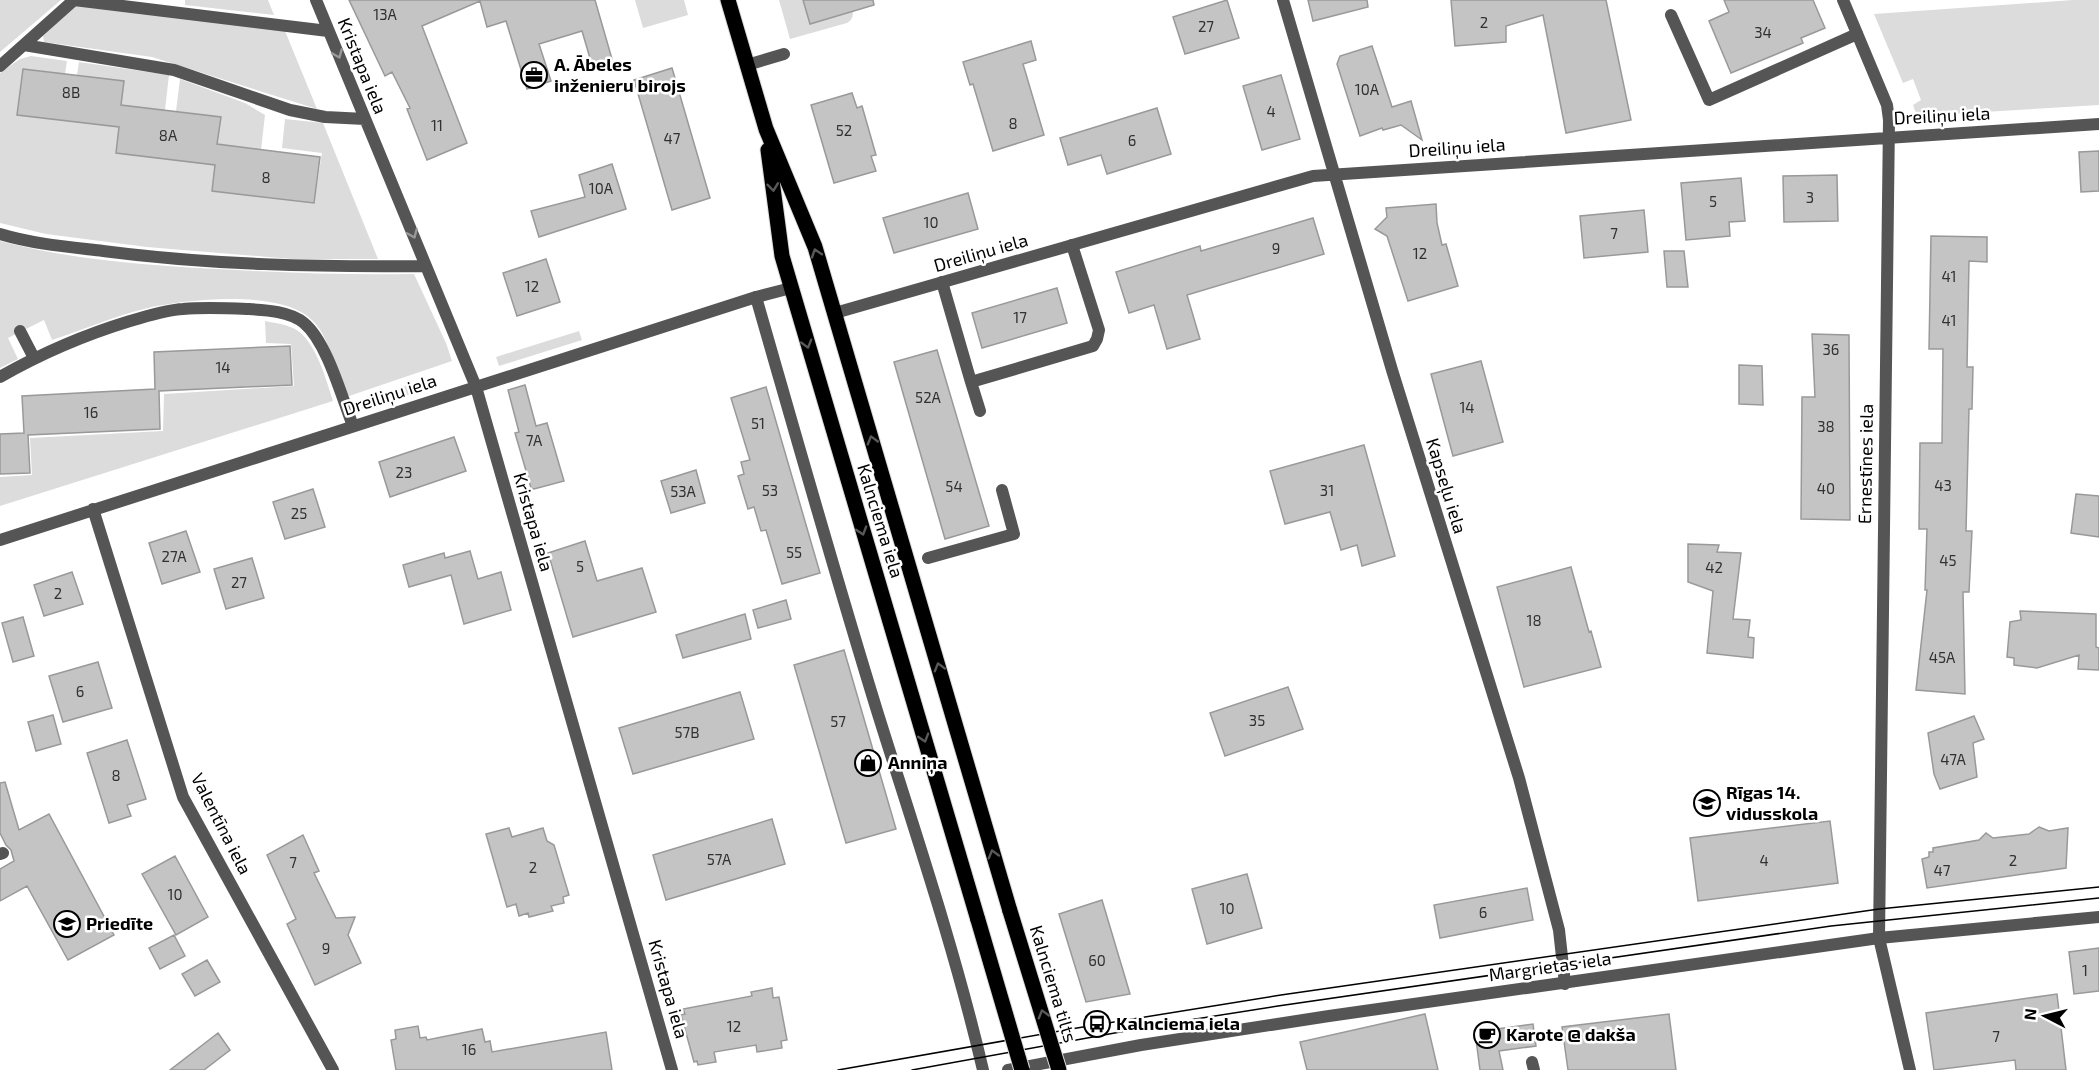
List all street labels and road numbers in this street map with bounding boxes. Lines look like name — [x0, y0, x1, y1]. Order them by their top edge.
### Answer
street label: Kristapa iela — [334, 14, 392, 117]
street label: Dreiliņu iela — [1893, 101, 1991, 130]
street label: Dreiliņu iela — [1408, 133, 1506, 162]
street label: Dreiliņu iela — [931, 228, 1031, 277]
street label: Dreiliņu iela — [340, 369, 440, 420]
street label: Ernestīnes iela — [1853, 404, 1877, 524]
street label: Kapseļu iela — [1421, 435, 1472, 536]
street label: Kalnciema iela — [853, 461, 909, 580]
street label: Kristapa iela — [509, 470, 559, 574]
street label: Valentīna iela — [187, 769, 257, 878]
street label: Kalnciema tilts — [1026, 923, 1082, 1045]
street label: Kristapa iela — [644, 937, 694, 1041]
street label: Margrietas iela — [1487, 947, 1613, 985]

